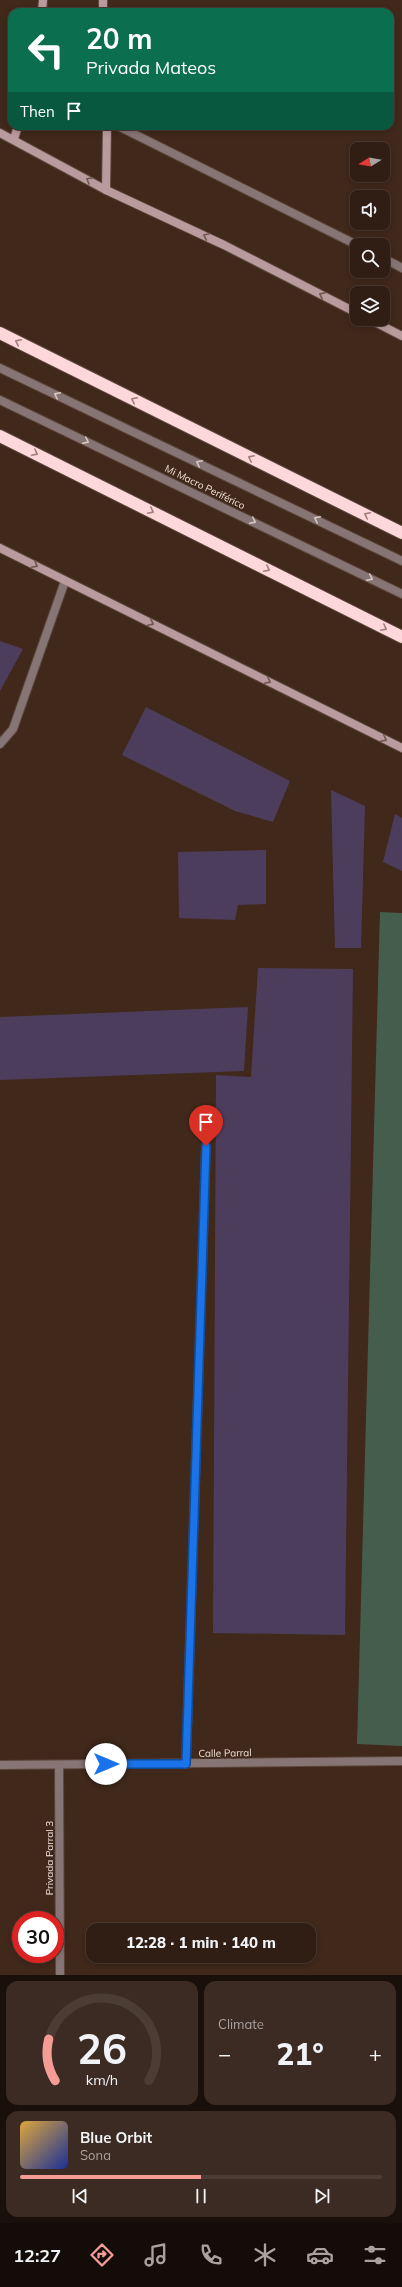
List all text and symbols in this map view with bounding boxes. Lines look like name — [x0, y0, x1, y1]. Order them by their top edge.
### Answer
text: 20 m — [86, 21, 152, 56]
icon: left — [20, 24, 72, 76]
text: Privada Mateos — [86, 56, 216, 79]
icon: arrive — [63, 100, 85, 122]
text: Then — [20, 102, 55, 121]
north arrow — [350, 142, 390, 182]
map controls — [350, 142, 390, 326]
one-way arrow — [86, 178, 93, 185]
button: sound — [350, 190, 390, 230]
one-way arrow — [203, 233, 211, 241]
button: search — [350, 238, 390, 278]
button: layers — [350, 286, 390, 326]
one-way arrow — [319, 292, 327, 300]
one-way arrow — [14, 339, 22, 347]
one-way arrow — [53, 392, 61, 400]
one-way arrow — [131, 397, 138, 405]
one-way arrow — [81, 436, 89, 444]
one-way arrow — [31, 448, 38, 456]
one-way arrow — [247, 455, 255, 463]
one-way arrow — [196, 460, 204, 468]
street label: Mi Macro Periférico — [163, 462, 248, 512]
one-way arrow — [147, 507, 154, 514]
one-way arrow — [364, 513, 371, 520]
one-way arrow — [249, 516, 256, 524]
one-way arrow — [313, 516, 321, 524]
one-way arrow — [31, 561, 38, 568]
one-way arrow — [263, 565, 271, 572]
one-way arrow — [366, 573, 374, 581]
one-way arrow — [147, 618, 155, 626]
one-way arrow — [380, 623, 387, 630]
one-way arrow — [263, 676, 271, 684]
one-way arrow — [380, 734, 387, 742]
pin — [189, 1105, 223, 1146]
icon: arrive — [195, 1111, 217, 1133]
position arrow — [85, 1743, 127, 1785]
street label: Calle Parral — [198, 1746, 252, 1760]
street label: Privada Parral 3 — [43, 1821, 56, 1895]
speed limit sign: 30 — [12, 1911, 64, 1963]
text: 12:28 · 1 min · 140 m — [126, 1933, 276, 1952]
text: Climate — [218, 2016, 264, 2032]
text: 26 — [77, 2022, 127, 2074]
text: 21° — [276, 2035, 324, 2073]
text: − — [218, 2040, 231, 2068]
text: + — [369, 2040, 382, 2068]
text: km/h — [86, 2071, 118, 2089]
text: Blue Orbit — [80, 2128, 152, 2147]
text: Sona — [80, 2147, 111, 2163]
icon: previous — [69, 2185, 91, 2207]
icon: pause — [190, 2185, 212, 2207]
icon: next — [311, 2185, 333, 2207]
icon: directions — [88, 2241, 116, 2269]
icon: music — [142, 2241, 170, 2269]
icon: phone — [197, 2241, 225, 2269]
icon: climate — [251, 2241, 279, 2269]
icon: car — [306, 2241, 334, 2269]
icon: filters — [361, 2241, 389, 2269]
text: 12:27 — [13, 2244, 61, 2267]

